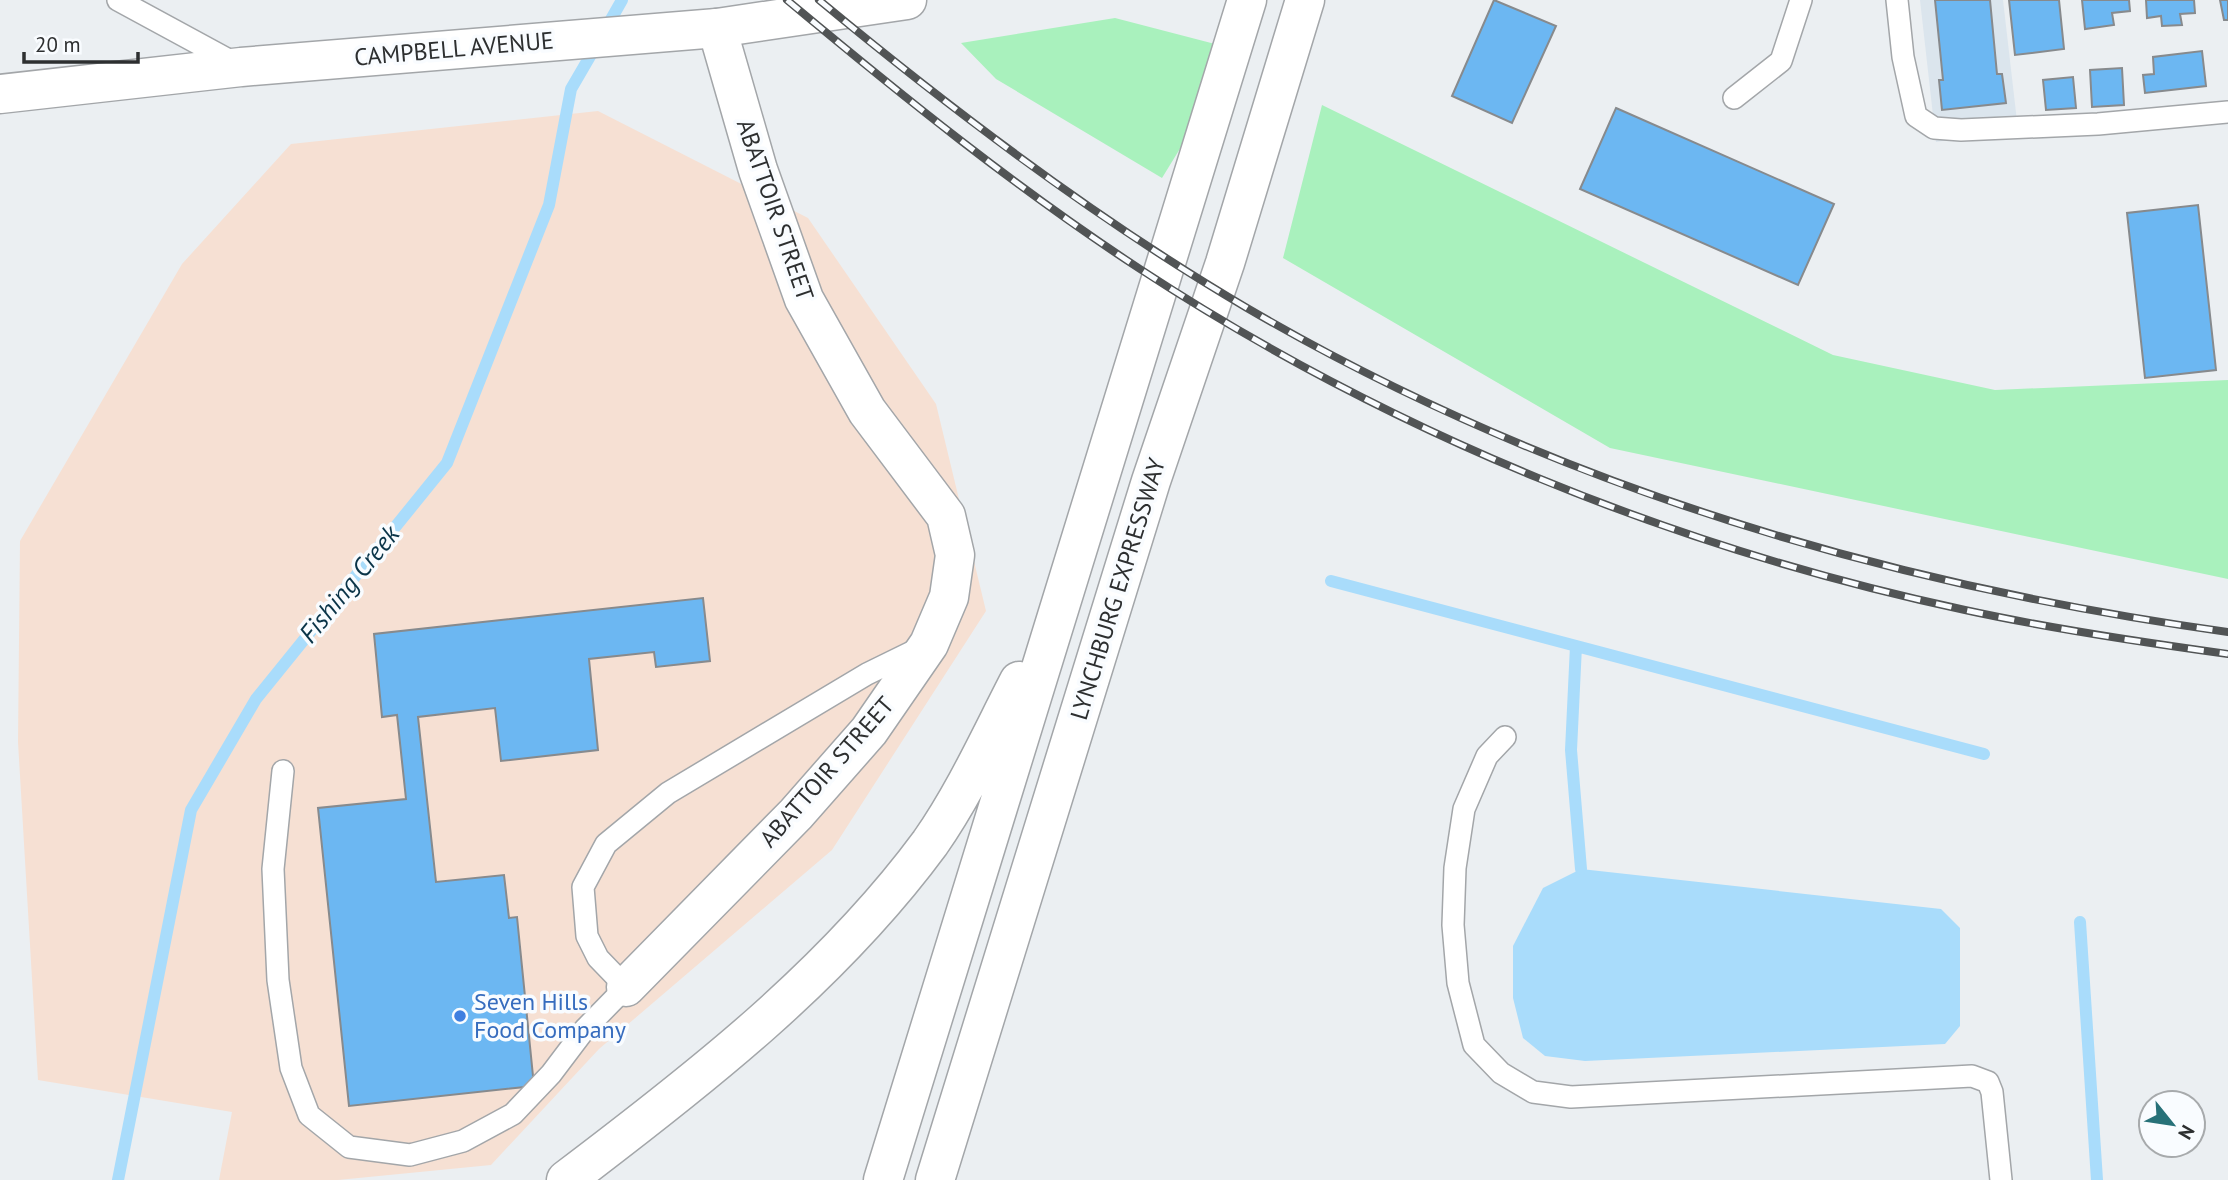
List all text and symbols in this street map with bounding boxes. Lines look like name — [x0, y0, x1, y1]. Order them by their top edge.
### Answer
scale bar — [24, 21, 138, 65]
street label: CAMPBELL AVENUE — [353, 24, 555, 73]
text: 20 m — [35, 31, 81, 58]
street label: ABATTOIR STREET — [730, 115, 821, 305]
street label: LYNCHBURG EXPRESSWAY — [1063, 454, 1172, 723]
water label: Fishing Creek — [291, 517, 407, 649]
street label: ABATTOIR STREET — [753, 690, 901, 854]
place label: Seven Hills Food Company — [474, 986, 626, 1045]
marker: Seven Hills Food Company — [452, 1008, 468, 1024]
north arrow — [2137, 1089, 2207, 1159]
text: N — [2173, 1121, 2200, 1144]

